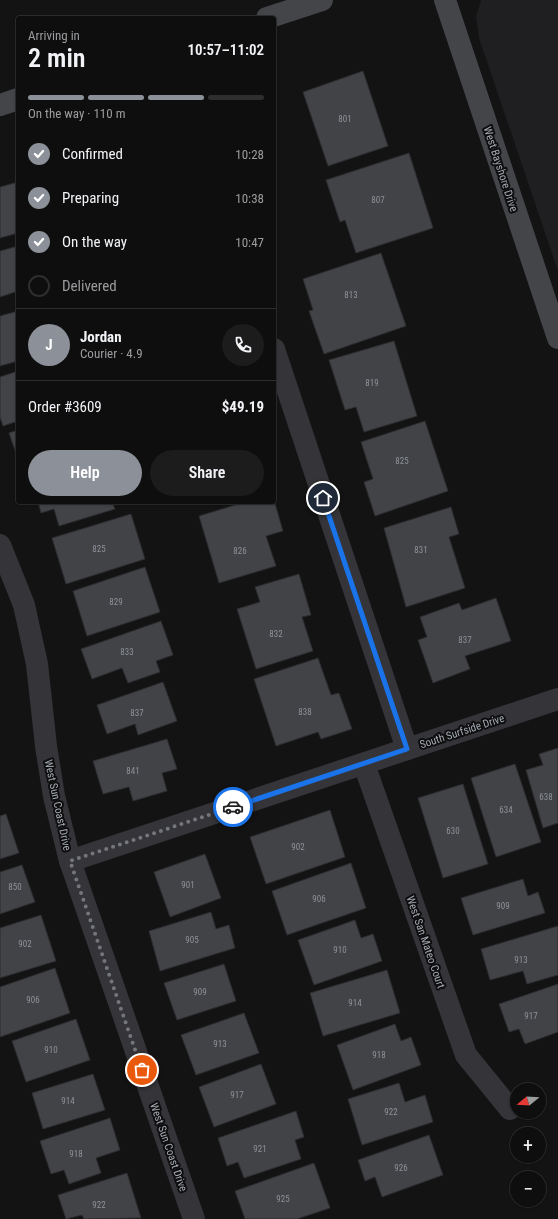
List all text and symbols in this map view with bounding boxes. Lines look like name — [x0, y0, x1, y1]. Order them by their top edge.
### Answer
text: Arriving in — [28, 28, 80, 43]
text: 10:57–11:02 — [187, 41, 264, 59]
text: 2 min — [28, 43, 86, 73]
text: On the way · 110 m — [28, 106, 125, 121]
house number: 801 — [338, 114, 352, 124]
street label: West Bayshore Drive — [481, 125, 520, 213]
icon: check — [28, 143, 50, 165]
text: Confirmed — [62, 145, 123, 163]
text: 10:28 — [235, 147, 264, 162]
icon: check — [28, 187, 50, 209]
text: Preparing — [62, 189, 119, 207]
text: 10:38 — [235, 191, 264, 206]
house number: 807 — [371, 195, 385, 205]
icon: check — [28, 231, 50, 253]
text: On the way — [62, 233, 127, 251]
text: 10:47 — [235, 235, 264, 250]
text: Delivered — [62, 277, 117, 295]
house number: 813 — [344, 290, 358, 300]
button: phone — [222, 324, 264, 366]
text: Jordan — [80, 328, 122, 346]
text: J — [45, 336, 53, 354]
text: Courier · 4.9 — [80, 346, 143, 361]
house number: 819 — [365, 378, 379, 388]
text: Order #3609 — [28, 398, 102, 416]
text: $49.19 — [222, 398, 264, 416]
button: Help — [28, 450, 142, 496]
button: Share — [150, 450, 264, 496]
house number: 825 — [395, 456, 409, 466]
pin — [306, 481, 340, 515]
icon: home — [312, 487, 334, 509]
house number: 825 — [92, 544, 106, 554]
house number: 831 — [414, 545, 428, 555]
house number: 826 — [233, 546, 247, 556]
house number: 829 — [109, 597, 123, 607]
house number: 832 — [269, 629, 283, 639]
house number: 837 — [458, 635, 472, 645]
house number: 833 — [120, 647, 134, 657]
house number: 838 — [298, 707, 312, 717]
house number: 837 — [130, 708, 144, 718]
street label: South Surfside Drive — [418, 712, 506, 751]
street label: West Sun Coast Drive — [42, 758, 74, 852]
house number: 841 — [126, 766, 140, 776]
courier — [213, 787, 253, 827]
house number: 638 — [539, 792, 553, 802]
icon: car — [222, 796, 244, 818]
house number: 634 — [499, 805, 513, 815]
house number: 630 — [446, 826, 460, 836]
house number: 902 — [291, 842, 305, 852]
house number: 901 — [181, 880, 195, 890]
house number: 850 — [8, 882, 22, 892]
house number: 906 — [312, 894, 326, 904]
street label: West San Mateo Court — [404, 894, 447, 990]
house number: 909 — [496, 901, 510, 911]
house number: 905 — [185, 935, 199, 945]
house number: 902 — [18, 939, 32, 949]
house number: 910 — [333, 945, 347, 955]
house number: 913 — [514, 955, 528, 965]
house number: 909 — [193, 987, 207, 997]
house number: 906 — [26, 995, 40, 1005]
house number: 914 — [348, 998, 362, 1008]
house number: 917 — [524, 1011, 538, 1021]
house number: 913 — [213, 1039, 227, 1049]
house number: 910 — [44, 1045, 58, 1055]
house number: 918 — [372, 1050, 386, 1060]
pin — [125, 1053, 159, 1087]
icon: bag — [131, 1059, 153, 1081]
north arrow — [510, 1083, 546, 1119]
map controls — [510, 1083, 546, 1207]
house number: 917 — [230, 1090, 244, 1100]
house number: 914 — [61, 1096, 75, 1106]
street label: West Sun Coast Drive — [147, 1101, 190, 1193]
house number: 922 — [384, 1107, 398, 1117]
button: + — [510, 1127, 546, 1163]
house number: 921 — [253, 1144, 267, 1154]
house number: 918 — [69, 1149, 83, 1159]
house number: 926 — [394, 1163, 408, 1173]
button: − — [510, 1171, 546, 1207]
house number: 925 — [276, 1194, 290, 1204]
house number: 922 — [92, 1200, 106, 1210]

